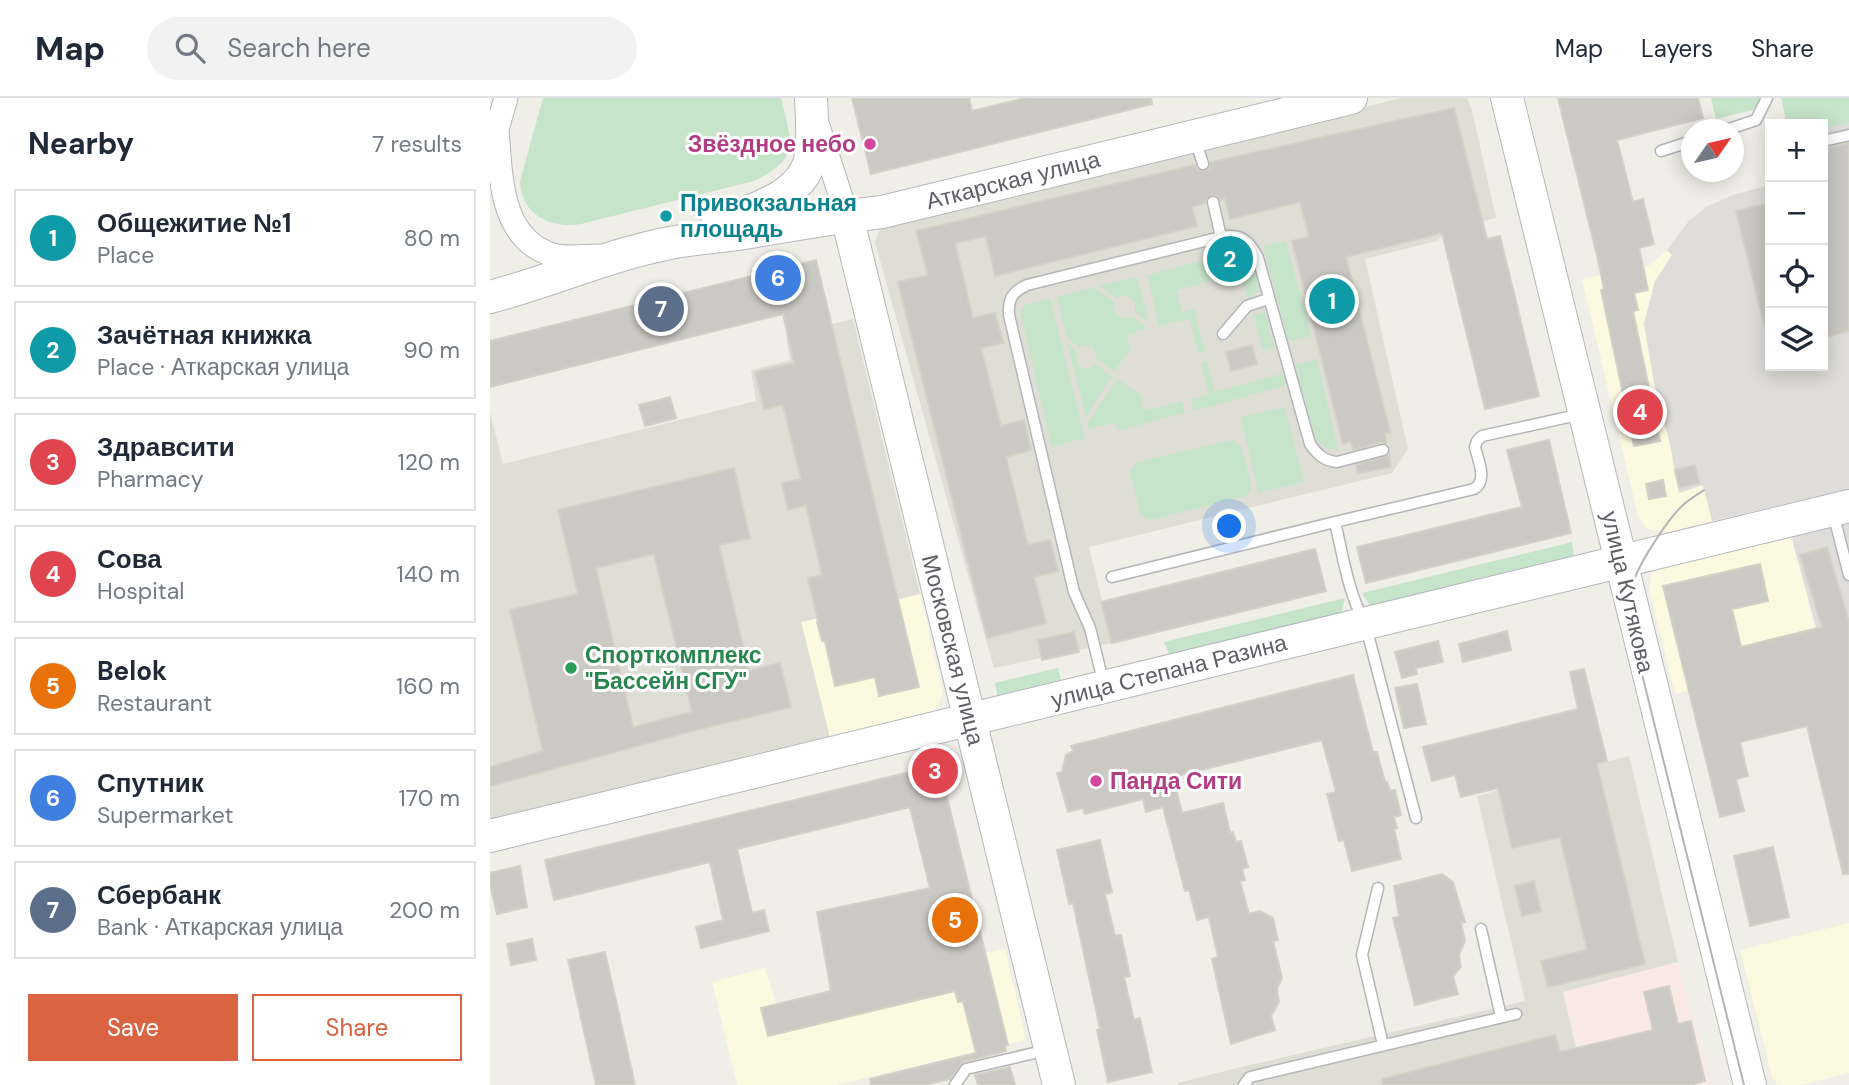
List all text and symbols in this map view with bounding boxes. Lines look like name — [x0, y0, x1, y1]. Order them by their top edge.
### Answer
search box — [147, 17, 637, 80]
text: Map — [35, 27, 105, 70]
icon: search — [171, 29, 209, 67]
text: Search here — [227, 31, 371, 65]
text: Map — [1555, 33, 1603, 64]
text: Layers — [1641, 33, 1713, 64]
text: Share — [1751, 33, 1814, 64]
north arrow — [1681, 119, 1744, 182]
map controls — [1765, 119, 1828, 371]
button: + — [1765, 119, 1828, 182]
text: Nearby — [28, 124, 134, 163]
text: 7 results — [372, 129, 462, 159]
place label: Звёздное небо — [688, 129, 856, 159]
marker: Звёздное небо — [862, 136, 878, 152]
street label: Аткарская улица — [923, 144, 1103, 216]
button: − — [1765, 182, 1828, 245]
place label: Привокзальная площадь — [680, 188, 857, 244]
text: Общежитие №1 — [97, 206, 292, 240]
marker: Привокзальная площадь — [658, 208, 674, 224]
text: 1 — [49, 223, 57, 253]
text: 80 m — [404, 223, 460, 253]
pin: 2 — [1207, 233, 1253, 285]
text: Place — [97, 240, 154, 270]
button: locate — [1765, 245, 1828, 308]
pin: 6 — [755, 252, 801, 304]
pin: 1 — [1309, 275, 1355, 327]
pin: 7 — [638, 283, 684, 335]
button: layers — [1765, 308, 1828, 371]
text: Зачётная книжка — [97, 318, 311, 352]
text: 2 — [46, 335, 60, 365]
text: 90 m — [403, 335, 460, 365]
text: Place · Аткарская улица — [97, 352, 349, 382]
pin: 4 — [1617, 386, 1663, 438]
text: Здравсити — [97, 430, 235, 464]
text: 3 — [46, 447, 60, 477]
text: 120 m — [397, 447, 460, 477]
text: Pharmacy — [97, 464, 204, 494]
street label: улица Кутякова — [1595, 508, 1661, 676]
your location — [1212, 509, 1246, 543]
text: Сова — [97, 542, 162, 576]
street label: Московская улица — [915, 552, 991, 749]
text: 4 — [46, 559, 60, 589]
text: 140 m — [397, 559, 460, 589]
text: Hospital — [97, 576, 184, 606]
street label: улица Степана Разина — [1048, 627, 1290, 715]
place label: Спорткомплекс "Бассейн СГУ" — [585, 640, 762, 696]
text: Belok — [97, 654, 167, 688]
marker: Спорткомплекс "Бассейн СГУ" — [563, 660, 579, 676]
text: 5 — [46, 671, 60, 701]
text: 160 m — [396, 671, 460, 701]
text: Restaurant — [97, 688, 212, 718]
pin: 3 — [912, 745, 958, 797]
text: Спутник — [97, 766, 204, 800]
place label: Панда Сити — [1110, 766, 1242, 796]
marker: Панда Сити — [1088, 773, 1104, 789]
text: 6 — [46, 783, 60, 813]
text: 170 m — [399, 783, 460, 813]
text: Supermarket — [97, 800, 233, 830]
text: Сбербанк — [97, 878, 221, 912]
pin: 5 — [932, 894, 978, 946]
text: 7 — [47, 895, 59, 925]
text: 200 m — [389, 895, 460, 925]
text: Bank · Аткарская улица — [97, 912, 343, 942]
button: Save — [28, 994, 238, 1061]
button: Share — [252, 994, 462, 1061]

